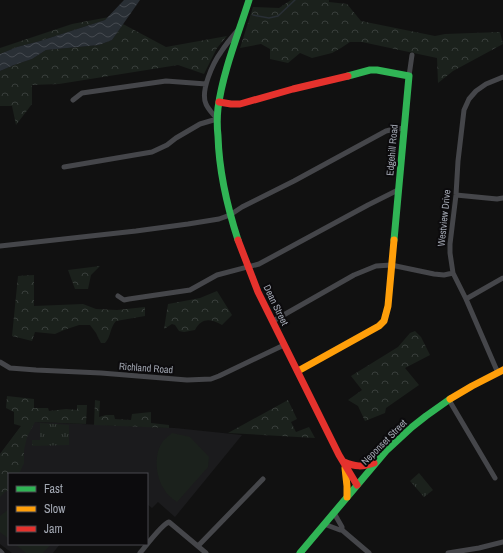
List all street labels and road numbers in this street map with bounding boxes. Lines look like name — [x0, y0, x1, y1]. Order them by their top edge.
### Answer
street label: Edgehill Road — [383, 124, 401, 176]
street label: Westview Drive — [435, 188, 454, 247]
street label: Dean Street — [261, 282, 292, 328]
street label: Richland Road — [118, 360, 174, 376]
street label: Neponset Street — [358, 416, 410, 468]

